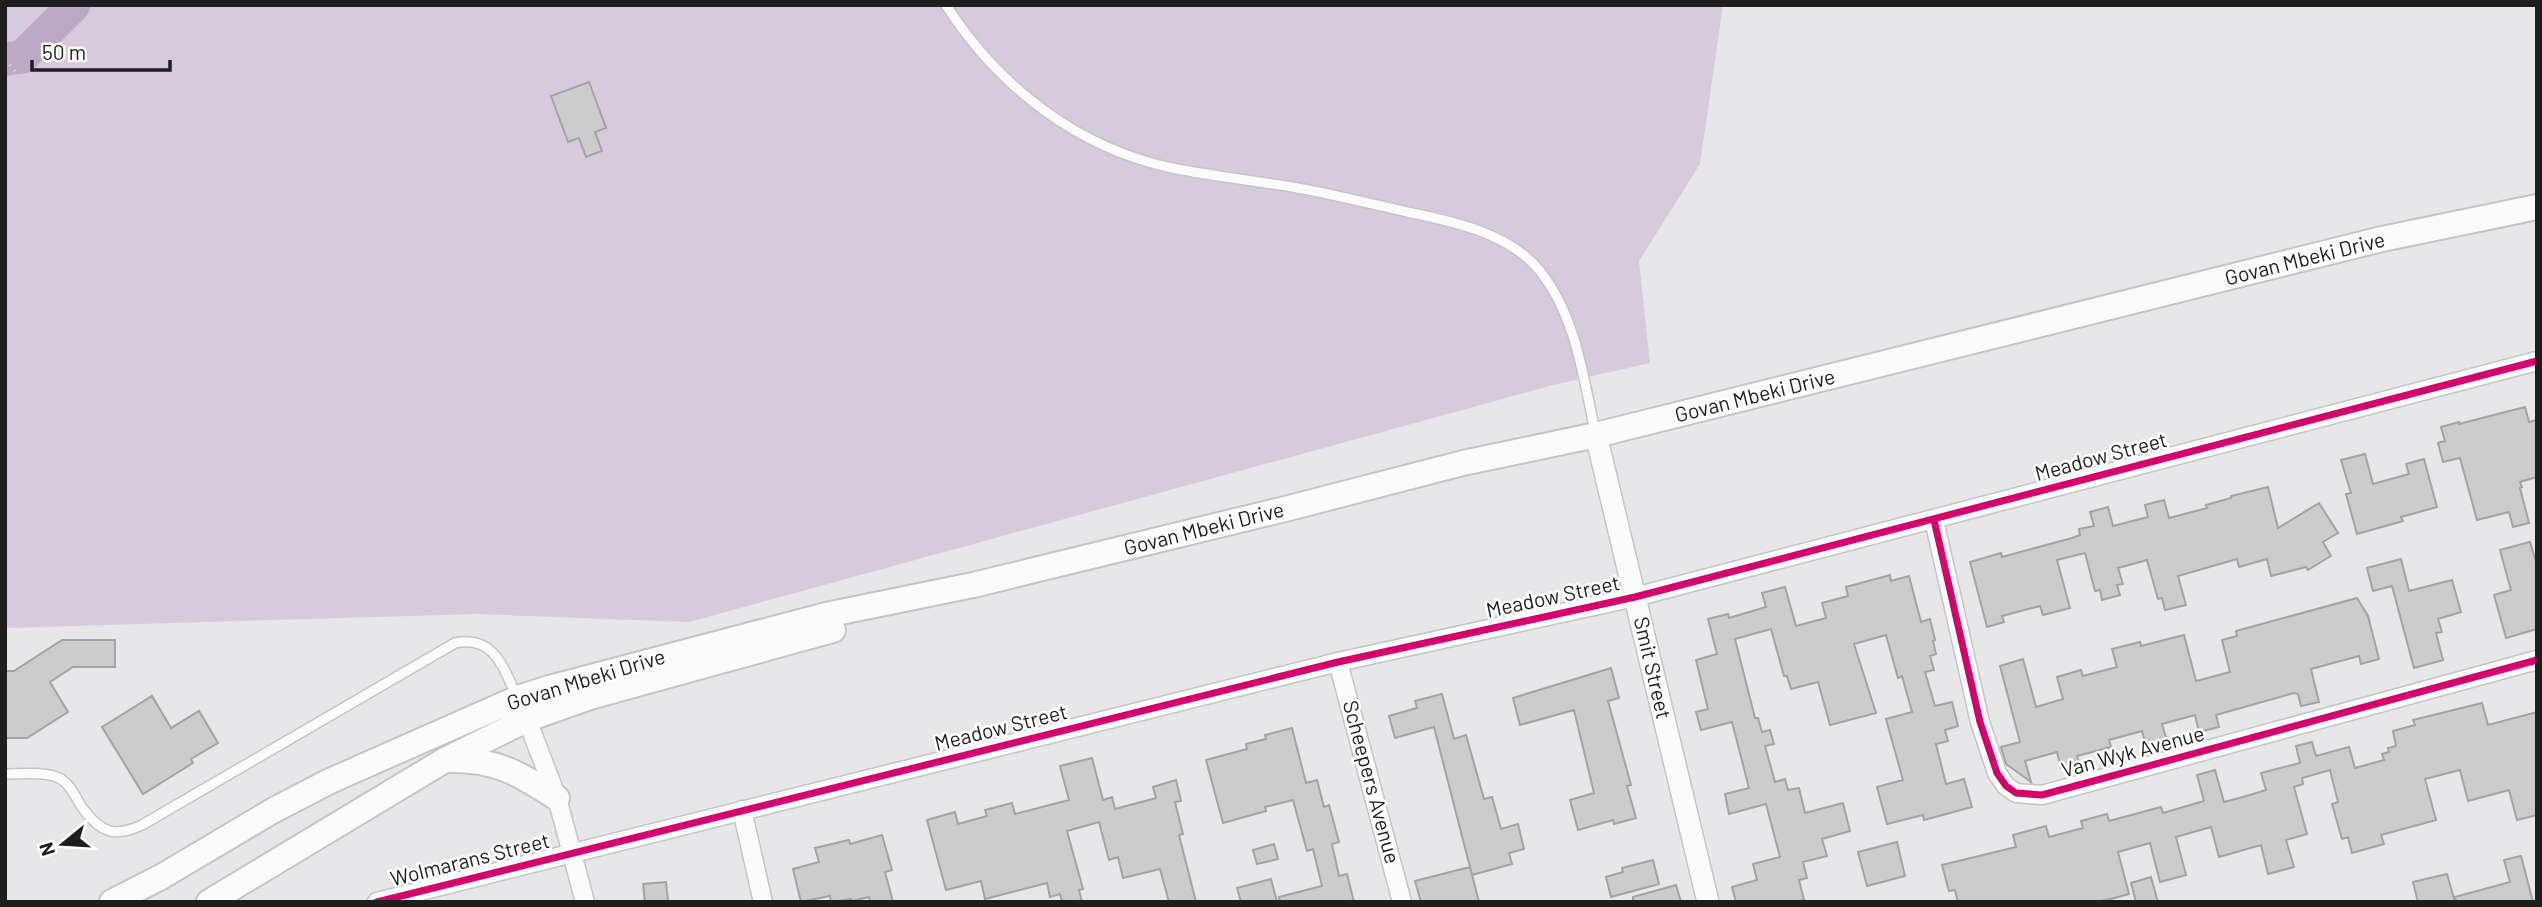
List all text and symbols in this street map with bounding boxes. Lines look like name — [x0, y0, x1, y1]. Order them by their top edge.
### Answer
scale bar — [32, 28, 170, 72]
text: 50 m — [42, 39, 86, 64]
street label: Govan Mbeki Drive — [2222, 226, 2387, 290]
street label: Govan Mbeki Drive — [1672, 363, 1837, 427]
street label: Meadow Street — [2032, 426, 2170, 485]
street label: Govan Mbeki Drive — [1121, 496, 1286, 560]
street label: Meadow Street — [1484, 569, 1622, 622]
street label: Smit Street — [1630, 614, 1677, 721]
street label: Govan Mbeki Drive — [503, 643, 668, 715]
street label: Scheepers Avenue — [1339, 697, 1406, 866]
street label: Meadow Street — [932, 698, 1070, 755]
street label: Van Wyk Avenue — [2058, 719, 2207, 782]
north arrow — [28, 809, 98, 879]
street label: Wolmarans Street — [387, 827, 552, 890]
text: N — [33, 840, 59, 859]

